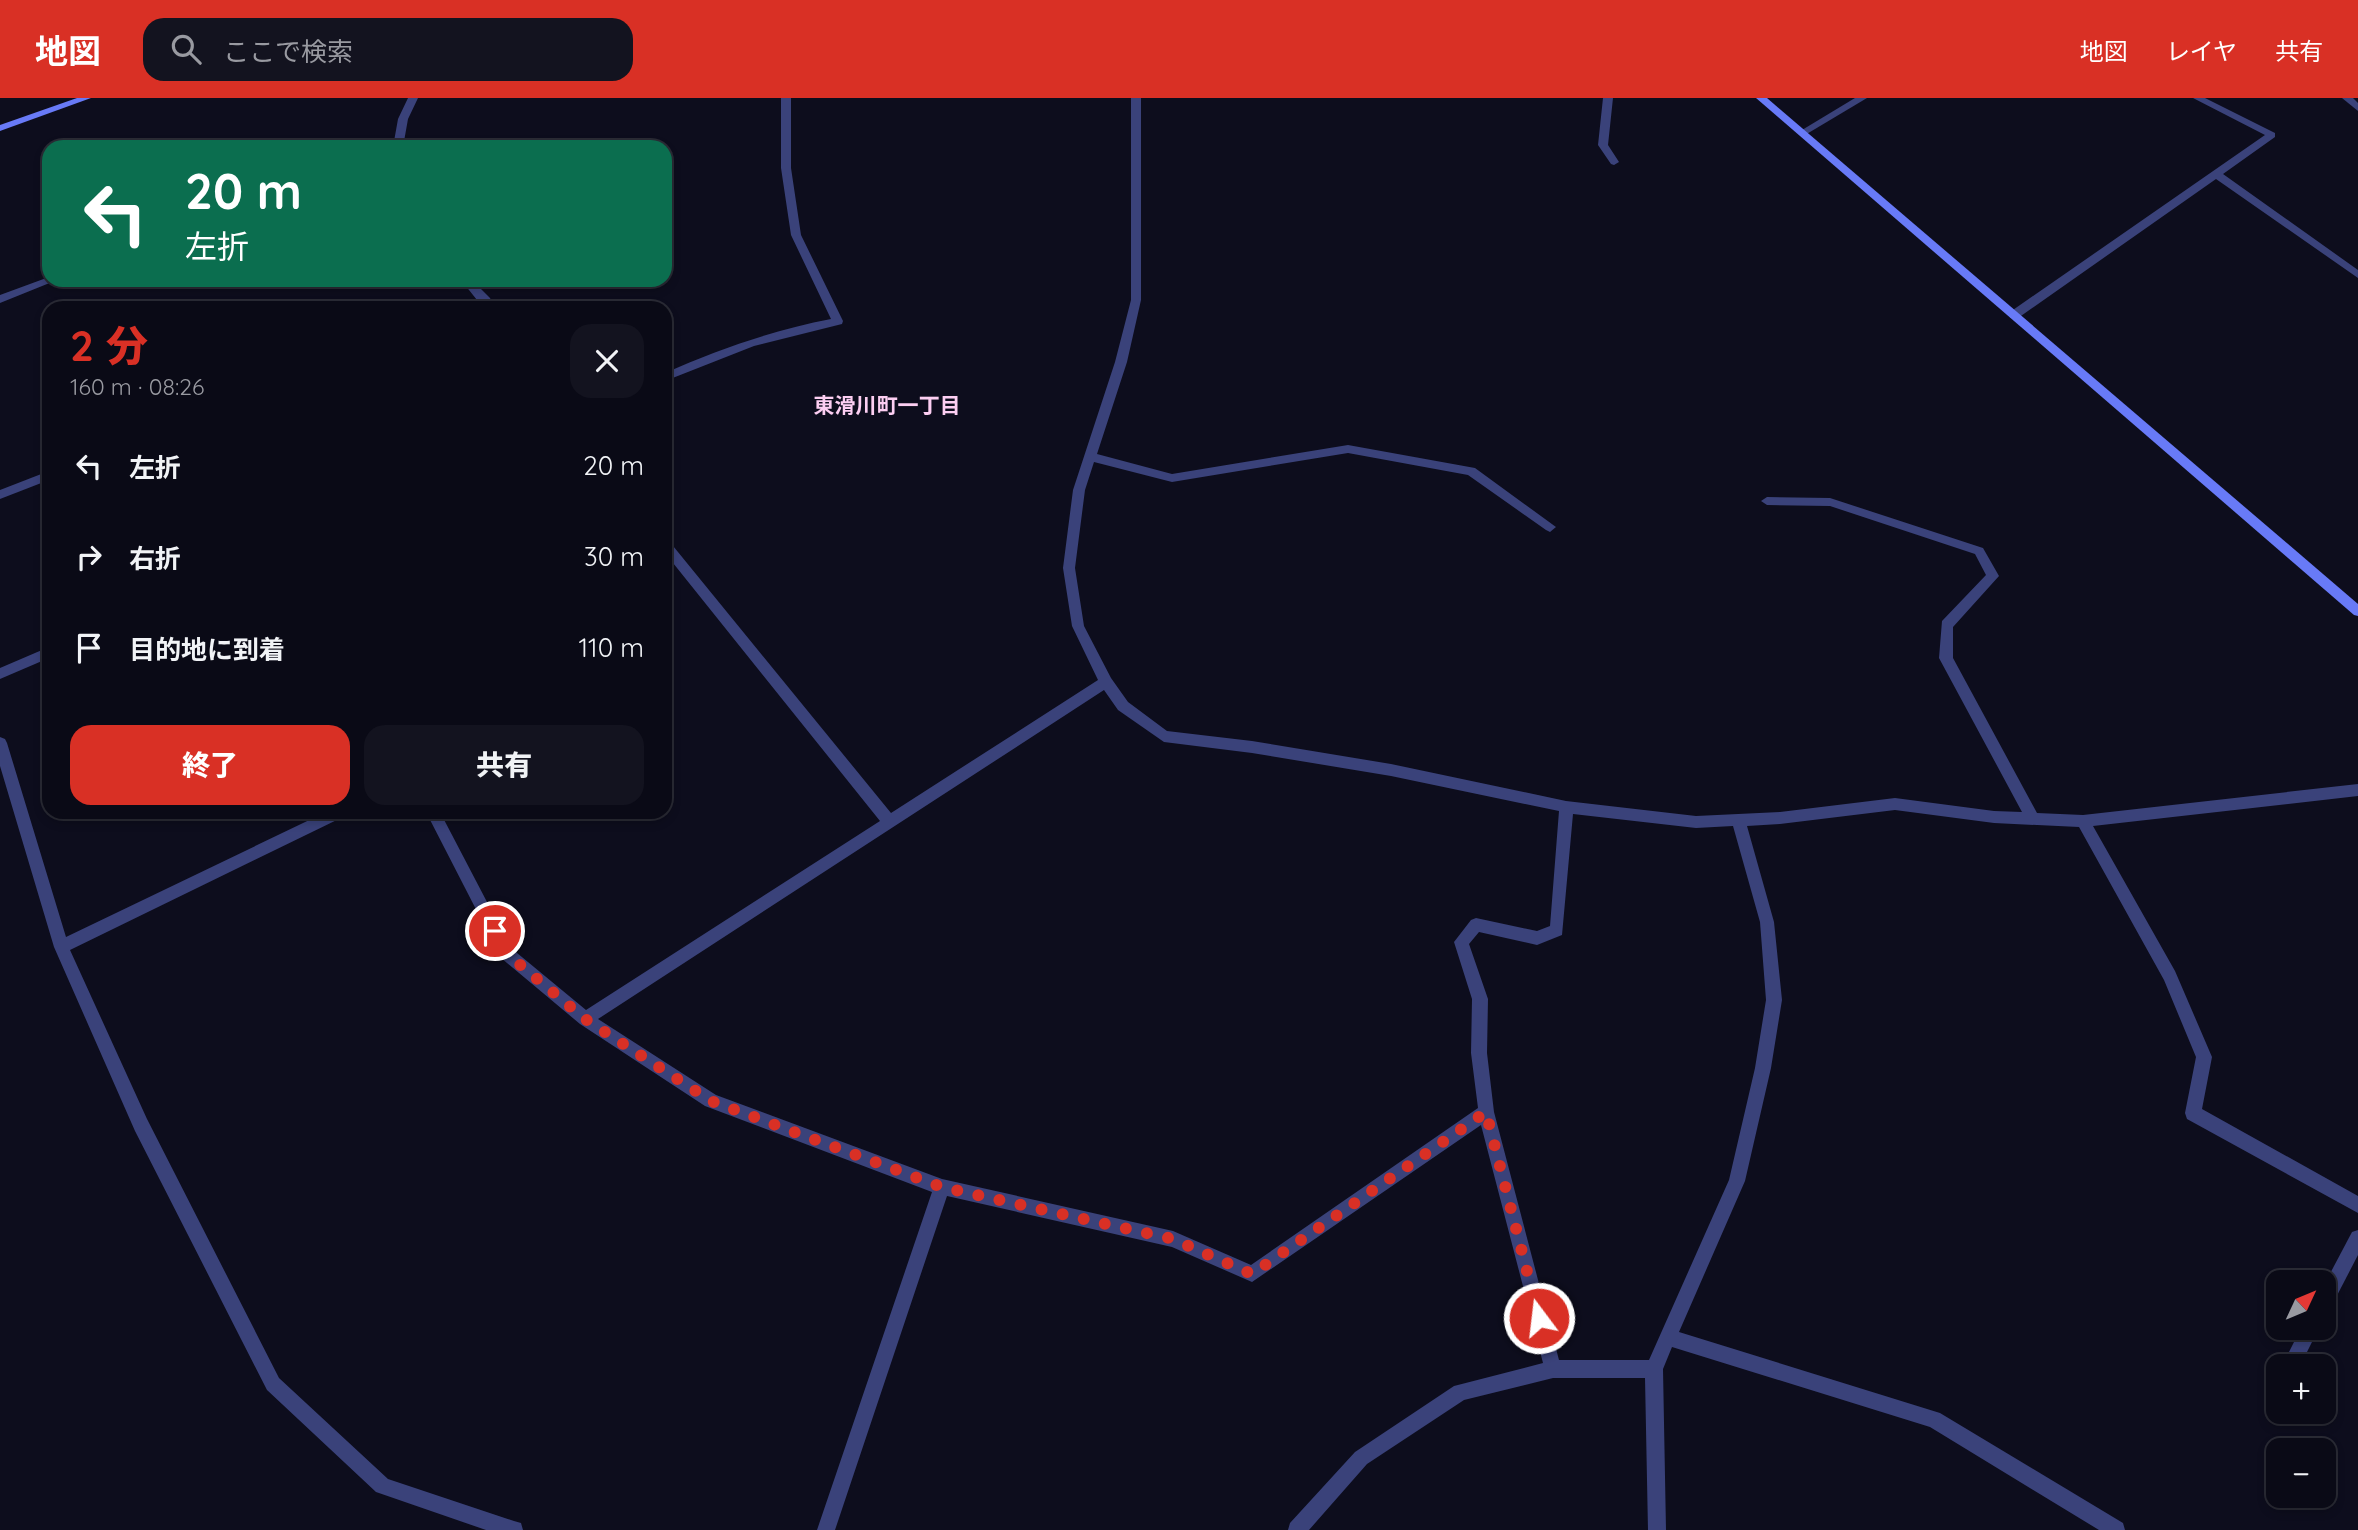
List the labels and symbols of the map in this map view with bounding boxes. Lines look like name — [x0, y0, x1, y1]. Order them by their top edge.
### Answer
district label: 東滑川町一丁目 — [814, 392, 961, 418]
pin — [465, 901, 525, 961]
north arrow — [2266, 1270, 2336, 1340]
position arrow — [1502, 1281, 1576, 1355]

